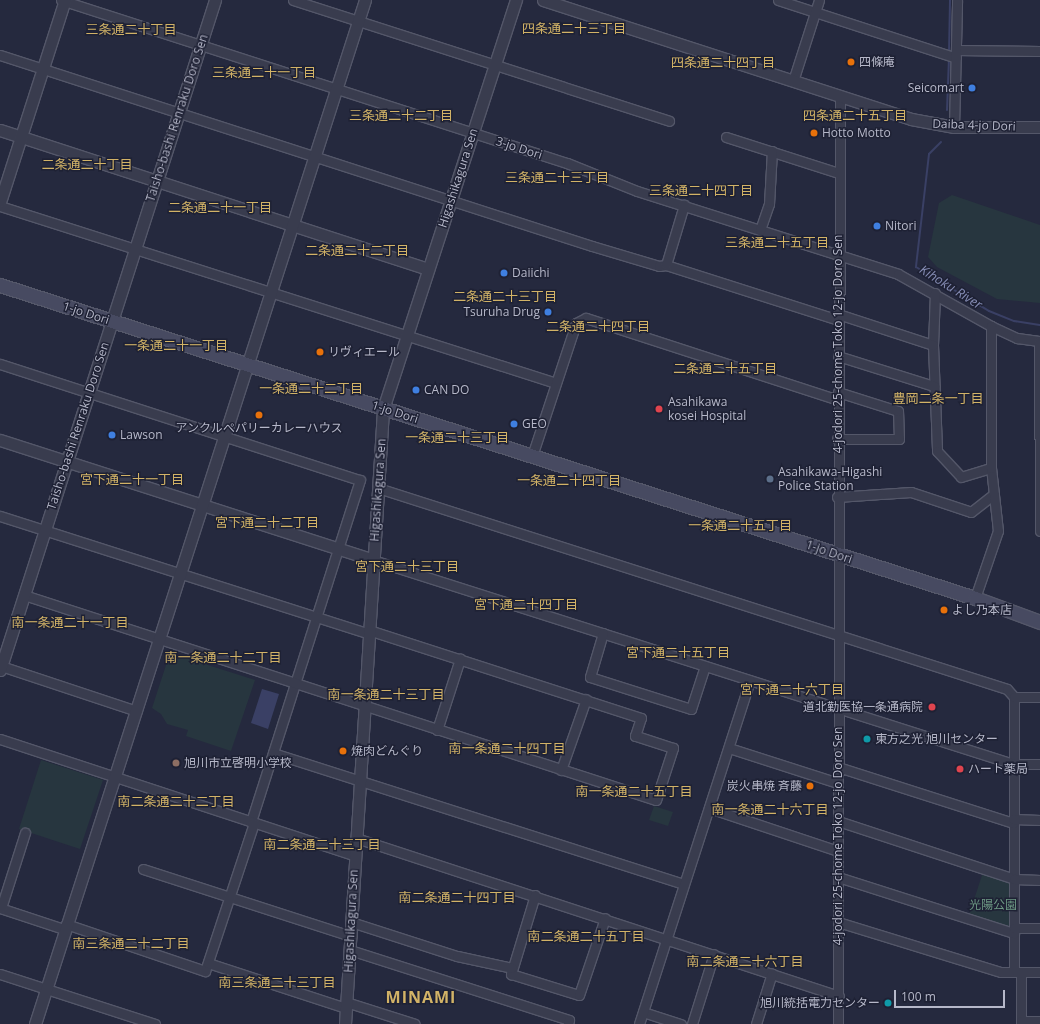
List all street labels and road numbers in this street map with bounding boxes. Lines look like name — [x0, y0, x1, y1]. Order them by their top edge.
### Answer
street label: Taisho-bashi Renraku Doro Sen — [143, 32, 211, 204]
street label: Daiba 4-jo Dori — [932, 116, 1016, 134]
street label: Higashikagura Sen — [435, 127, 481, 229]
street label: 3-jo Dori — [494, 134, 544, 162]
street label: 4-jodori 25-chome Toko 12-jo Doro Sen — [831, 235, 845, 453]
street label: 1-jo Dori — [61, 299, 111, 327]
street label: Taisho-bashi Renraku Doro Sen — [44, 340, 112, 512]
street label: 1-jo Dori — [370, 398, 420, 426]
street label: Higashikagura Sen — [367, 438, 389, 542]
street label: 1-jo Dori — [804, 537, 854, 567]
street label: 4-jodori 25-chome Toko 12-jo Doro Sen — [831, 727, 845, 945]
street label: Higashikagura Sen — [341, 869, 361, 973]

